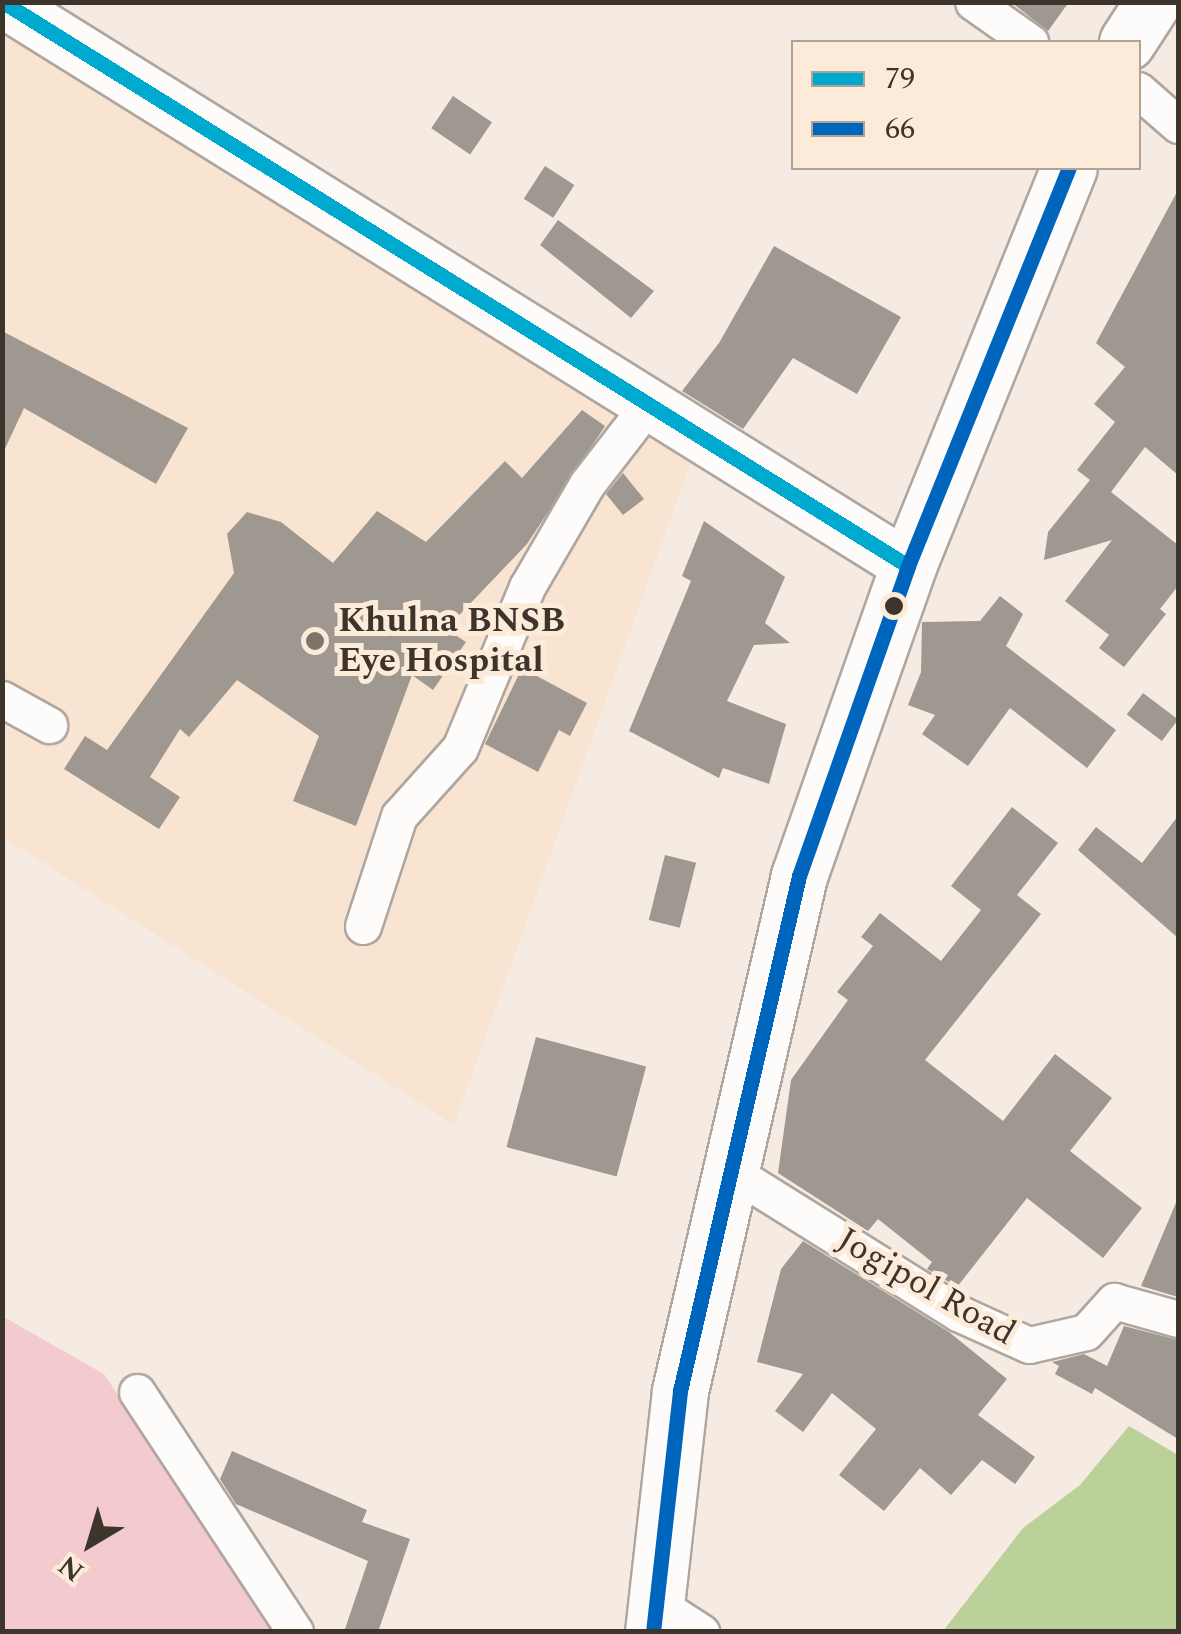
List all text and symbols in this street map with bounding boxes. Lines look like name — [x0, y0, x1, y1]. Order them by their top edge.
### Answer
legend — [791, 40, 1141, 170]
text: 79 — [885, 56, 915, 102]
text: 66 — [885, 106, 915, 152]
unlabelled marker — [884, 596, 904, 616]
place label: Khulna BNSB Eye Hospital — [338, 600, 565, 682]
marker: Khulna BNSB Eye Hospital — [302, 628, 328, 654]
street label: Jogipol Road — [829, 1219, 1023, 1355]
north arrow — [40, 1494, 140, 1594]
text: N — [49, 1544, 93, 1592]

